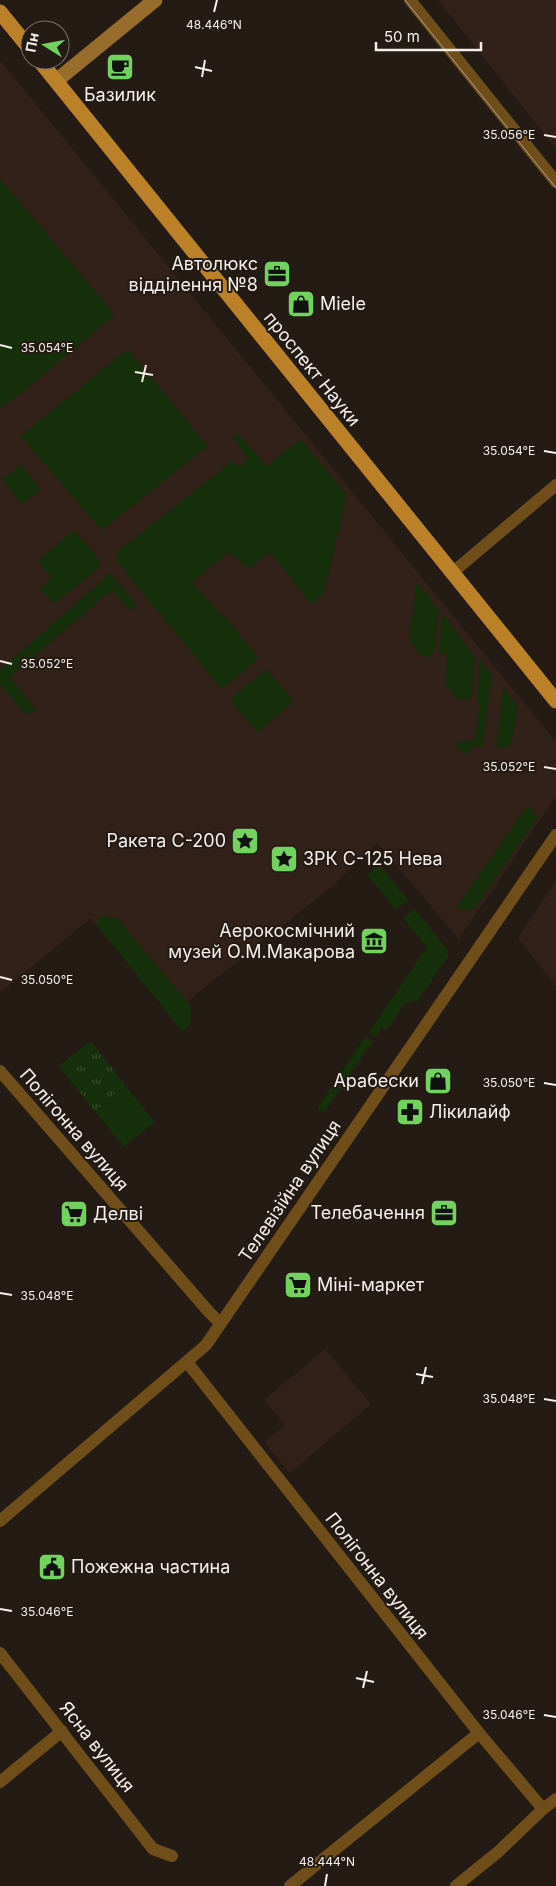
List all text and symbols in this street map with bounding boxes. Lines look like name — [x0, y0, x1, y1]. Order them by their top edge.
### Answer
text: 48.446°N — [186, 17, 242, 32]
north arrow — [20, 20, 70, 70]
scale bar — [376, 20, 481, 52]
text: 50 m — [384, 27, 420, 46]
text: Пн — [22, 31, 42, 53]
cafe icon: Базилик — [105, 52, 135, 82]
place label: Базилик — [84, 84, 156, 105]
text: 35.056°E — [483, 127, 535, 142]
place label: Автолюкс відділення №8 — [129, 253, 258, 295]
office icon: Автолюкс відділення №8 — [262, 259, 292, 289]
shop icon: Miele — [286, 289, 316, 319]
place label: Miele — [320, 293, 366, 314]
street label: проспект Науки — [260, 307, 365, 430]
text: 35.054°E — [21, 340, 73, 355]
text: 35.054°E — [483, 443, 535, 458]
text: 35.052°E — [21, 656, 73, 671]
text: 35.052°E — [483, 759, 535, 774]
place icon: Ракета С-200 — [230, 826, 260, 856]
place label: Ракета С-200 — [106, 830, 226, 851]
place icon: ЗРК С-125 Нева — [269, 844, 299, 874]
place label: ЗРК С-125 Нева — [303, 848, 443, 869]
place label: Аерокосмічний музей О.М.Макарова — [168, 920, 355, 962]
museum icon: Аерокосмічний музей О.М.Макарова — [359, 926, 389, 956]
text: 35.050°E — [21, 972, 73, 987]
street label: Полігонна вулиця — [16, 1064, 133, 1195]
shop icon: Арабески — [423, 1066, 453, 1096]
place label: Арабески — [333, 1070, 419, 1091]
text: 35.050°E — [483, 1075, 535, 1090]
pharmacy icon: Лікилайф — [395, 1097, 425, 1127]
place label: Лікилайф — [429, 1101, 511, 1122]
street label: Телевізійна вулиця — [234, 1116, 345, 1266]
office icon: Телебачення — [429, 1198, 459, 1228]
supermarket icon: Делві — [59, 1199, 89, 1229]
place label: Телебачення — [311, 1202, 425, 1223]
place label: Делві — [93, 1203, 143, 1224]
supermarket icon: Міні-маркет — [283, 1270, 313, 1300]
place label: Міні-маркет — [317, 1274, 425, 1295]
text: 35.048°E — [21, 1288, 73, 1303]
text: 35.048°E — [483, 1391, 535, 1406]
street label: Полігонна вулиця — [321, 1508, 433, 1643]
public building icon: Пожежна частина — [37, 1552, 67, 1582]
place label: Пожежна частина — [71, 1556, 230, 1577]
text: 35.046°E — [21, 1604, 73, 1619]
street label: Ясна вулиця — [56, 1697, 139, 1796]
text: 35.046°E — [483, 1707, 535, 1722]
text: 48.444°N — [299, 1854, 355, 1869]

